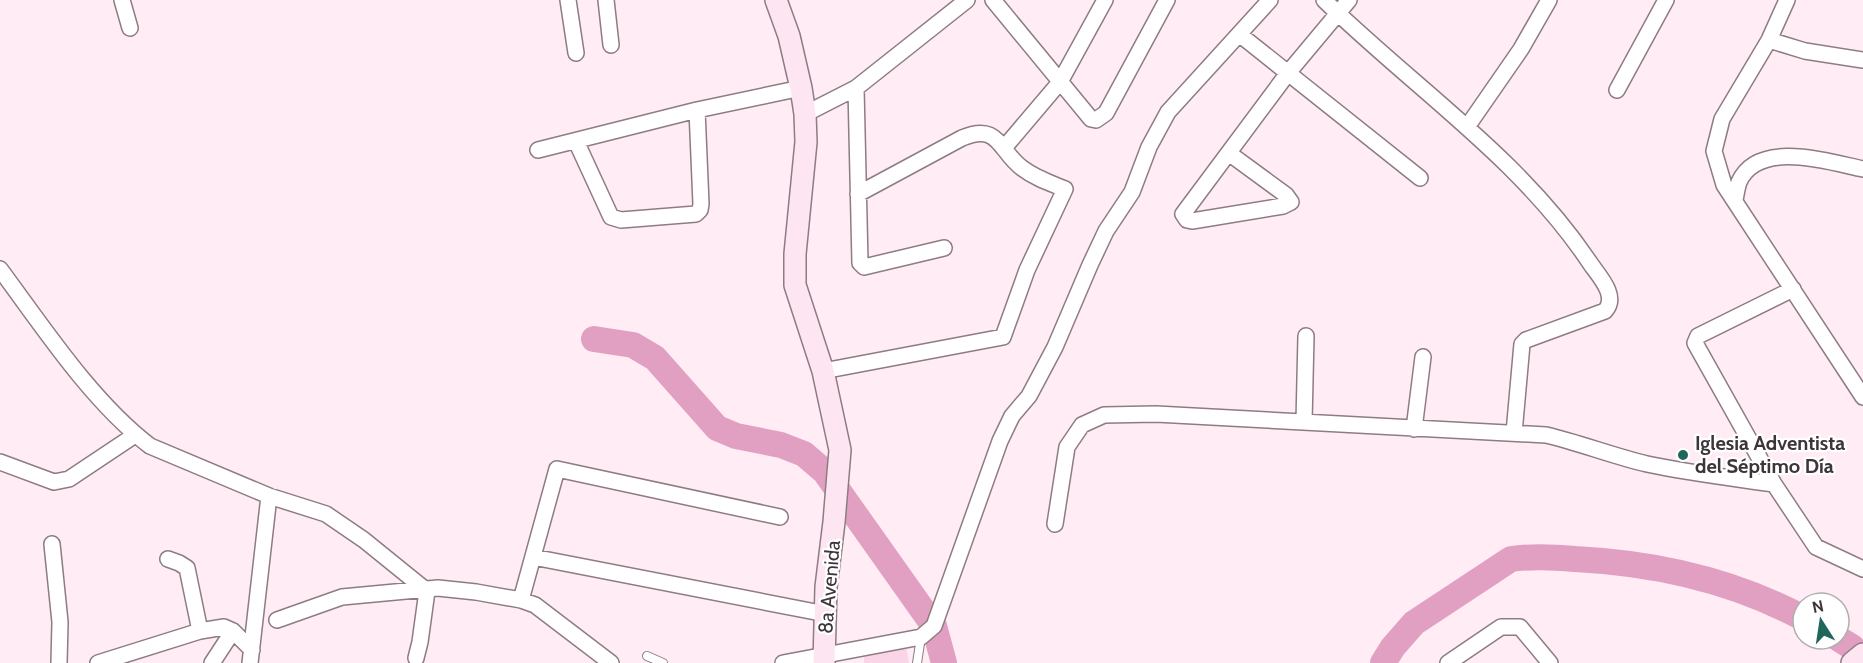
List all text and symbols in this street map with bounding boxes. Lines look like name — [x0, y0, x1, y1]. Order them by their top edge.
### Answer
place label: Iglesia Adventista del Séptimo Día — [1695, 431, 1845, 478]
marker: Iglesia Adventista del Séptimo Día — [1676, 448, 1690, 462]
street label: 8a Avenida — [813, 539, 845, 635]
north arrow — [1791, 591, 1851, 651]
text: N — [1810, 596, 1825, 617]

